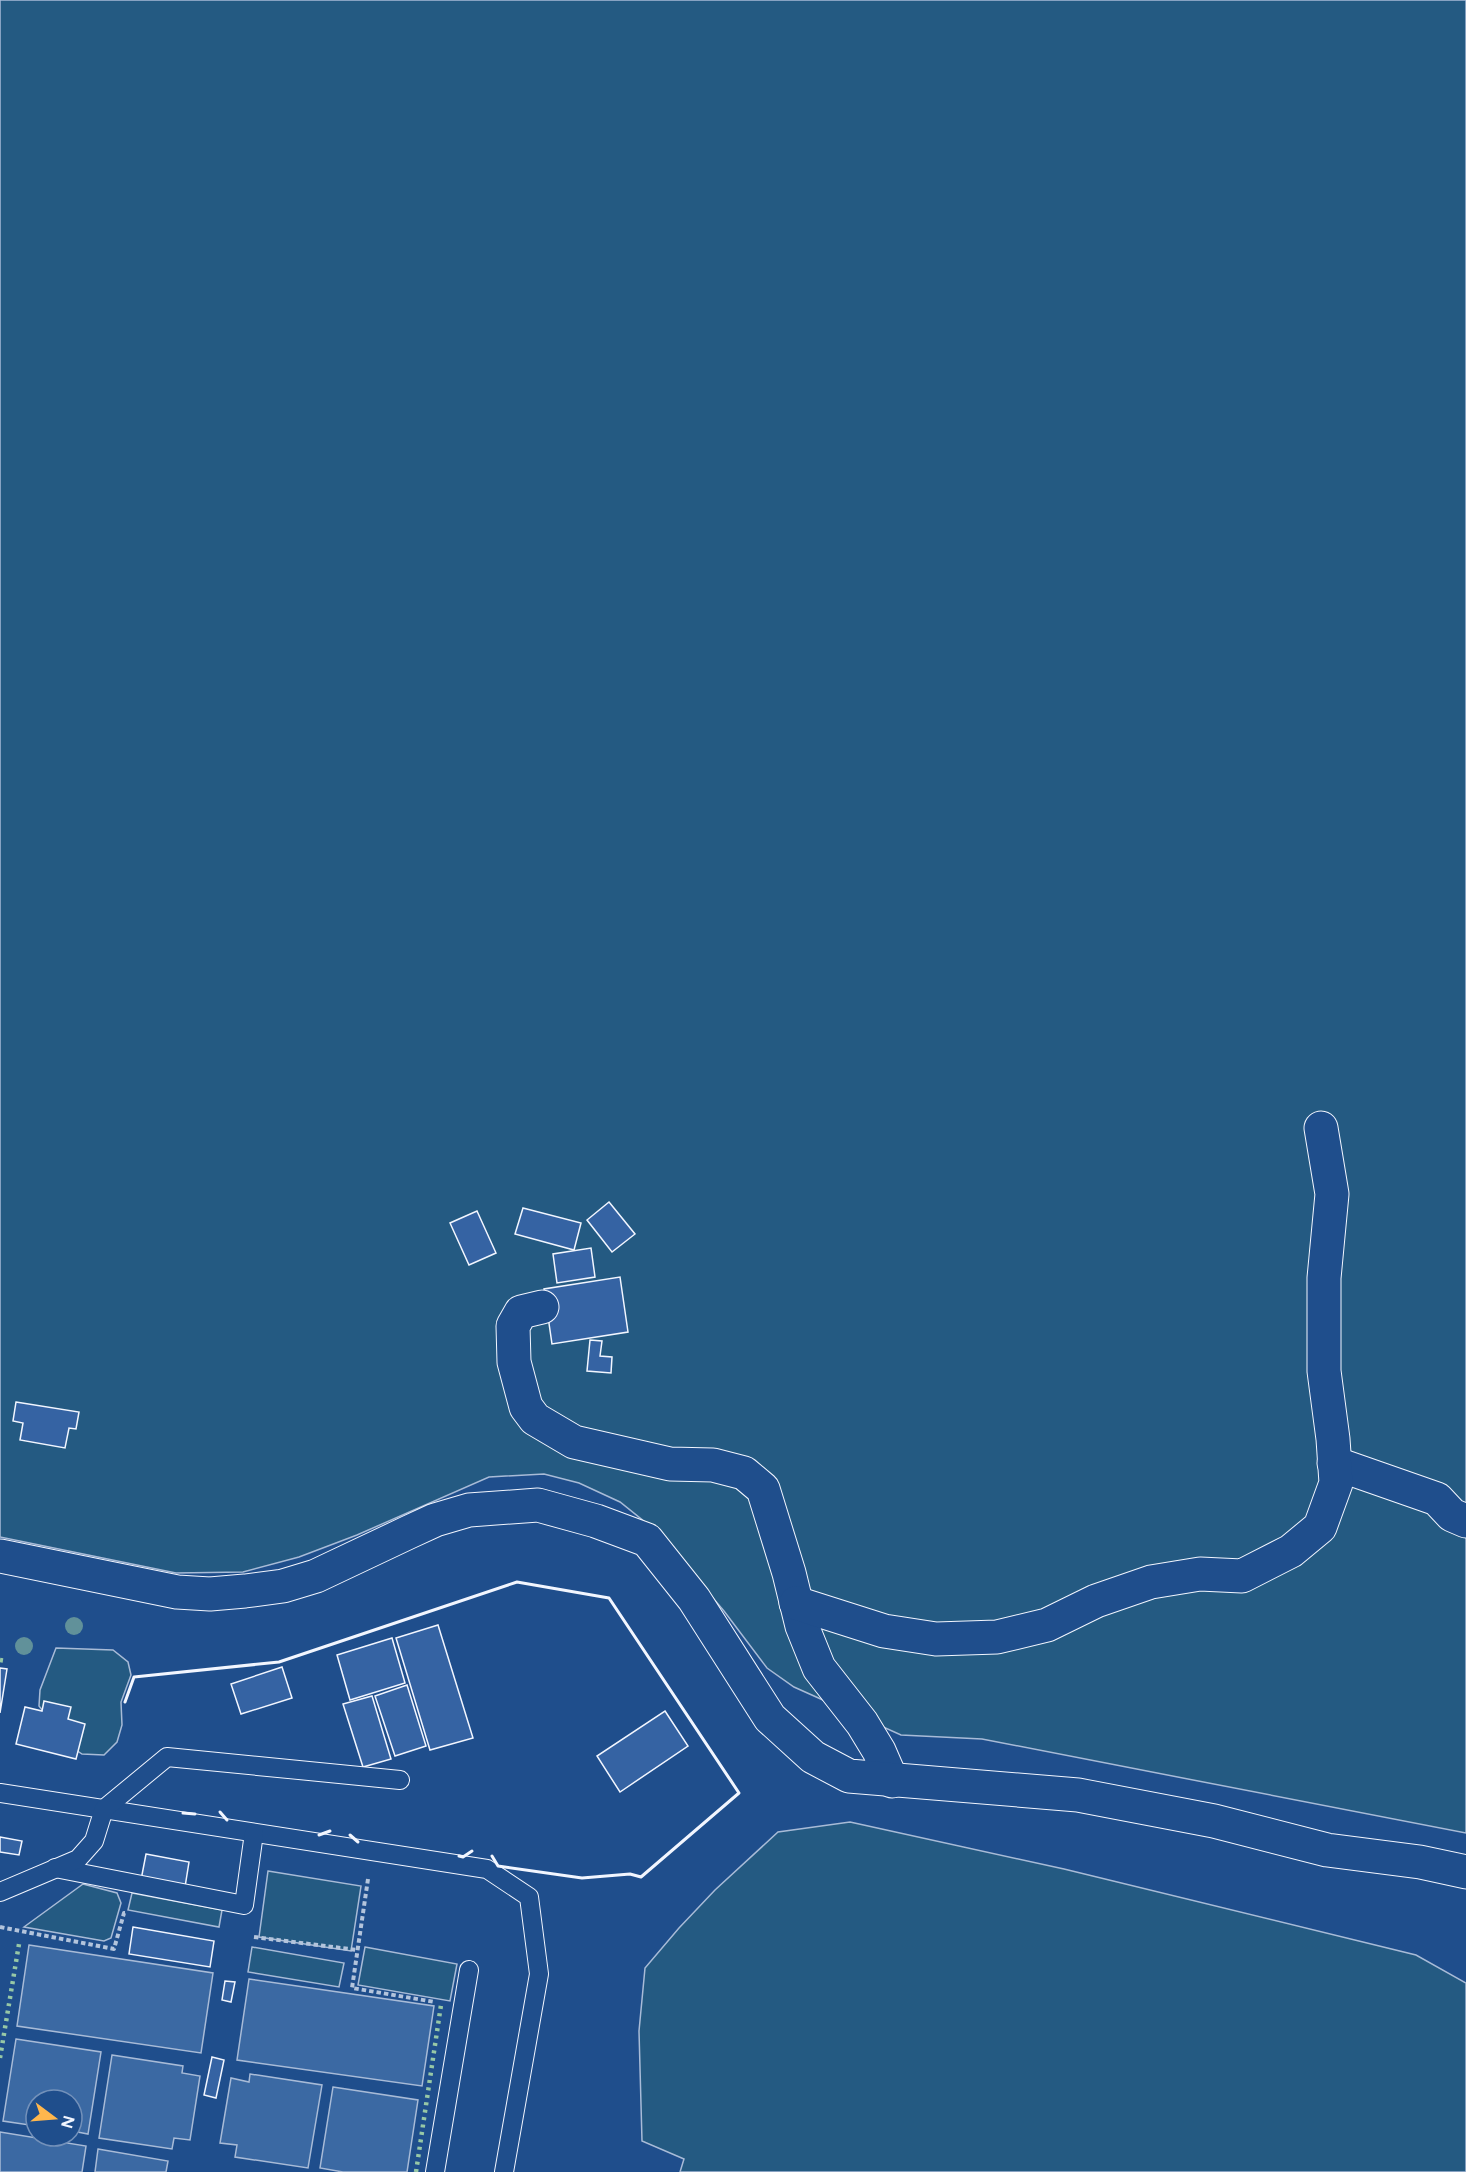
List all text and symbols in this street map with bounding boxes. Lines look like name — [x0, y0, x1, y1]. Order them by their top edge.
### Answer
north arrow — [24, 2088, 84, 2148]
text: N — [57, 2113, 79, 2131]

